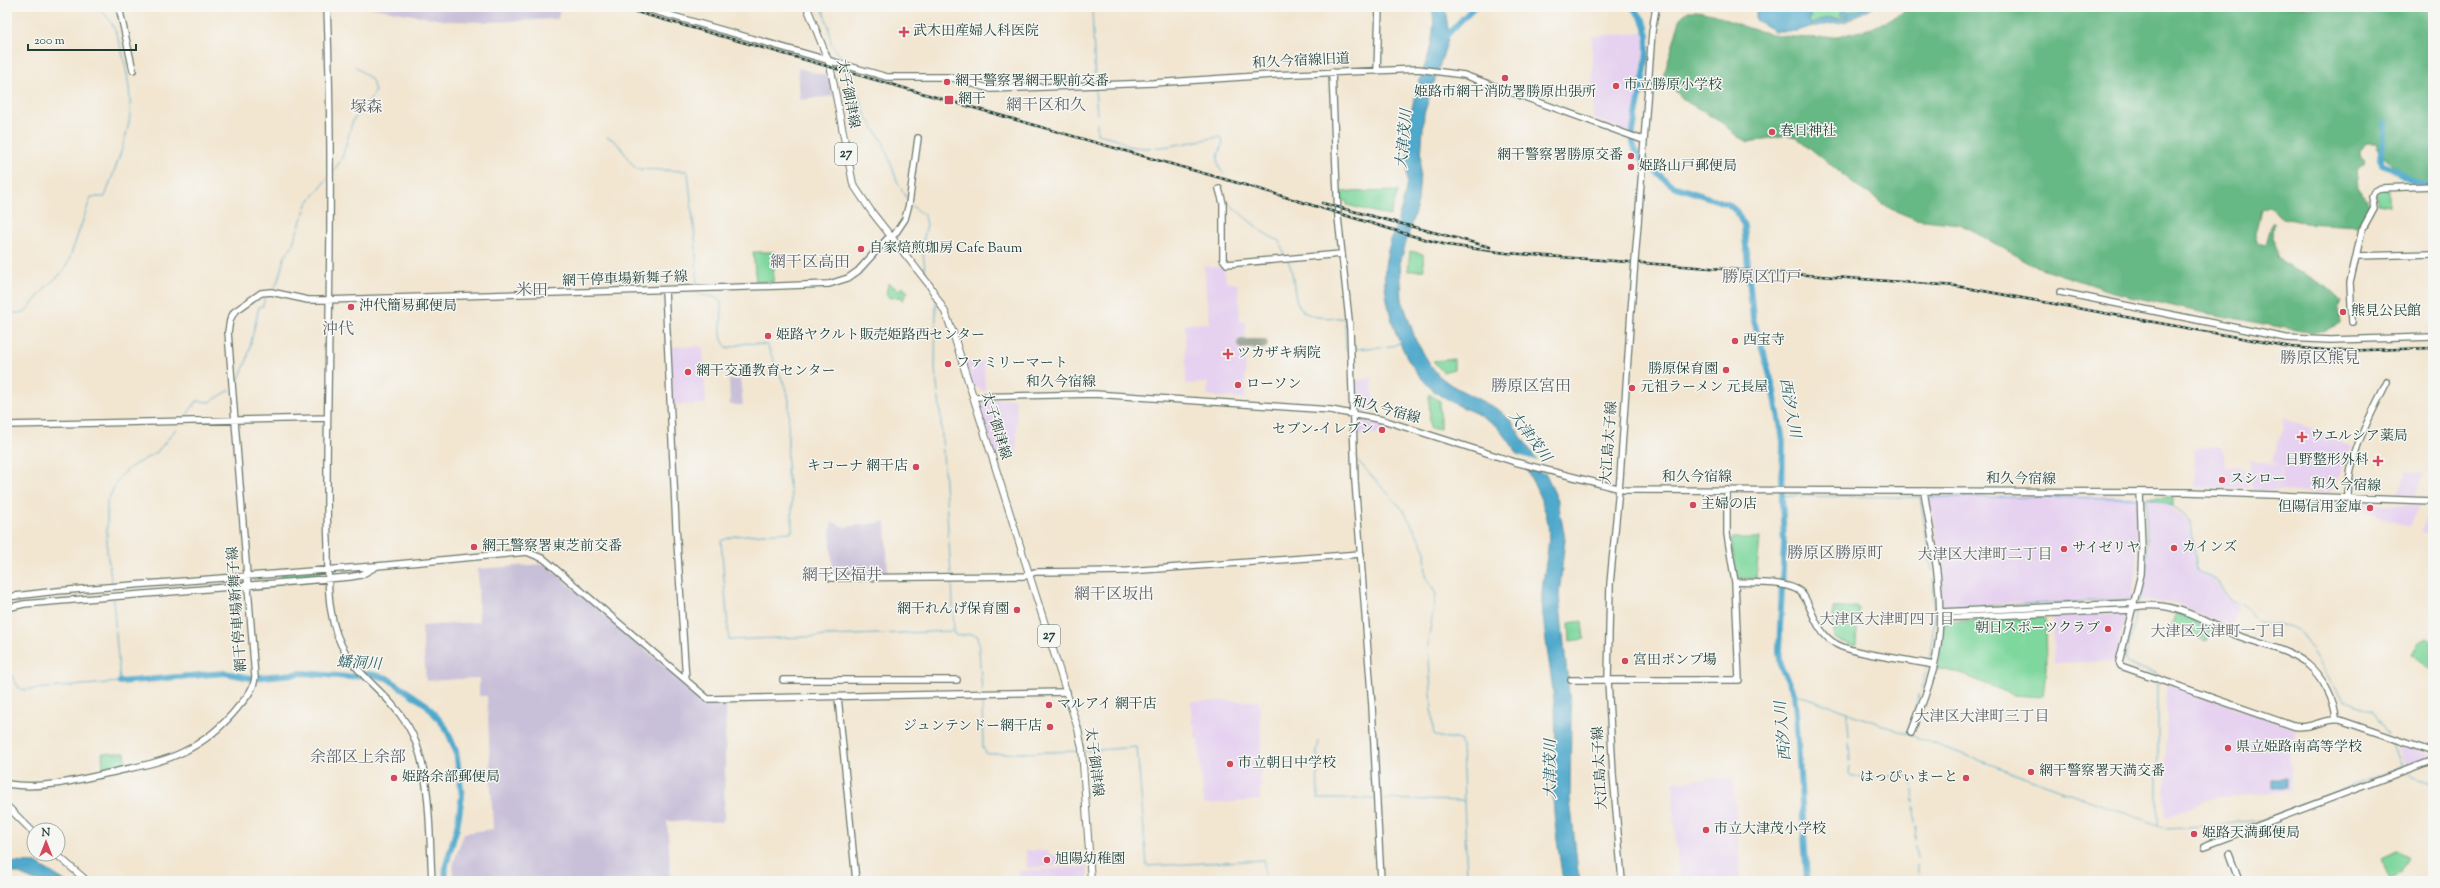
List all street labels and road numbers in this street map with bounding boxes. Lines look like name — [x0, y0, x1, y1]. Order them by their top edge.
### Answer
street label: 和久今宿線旧道 — [1252, 49, 1350, 75]
street label: 太子御津線 — [831, 58, 863, 130]
road number: 27 — [835, 143, 857, 165]
street label: 網干停車場新舞子線 — [562, 268, 688, 292]
street label: 和久今宿線 — [1026, 373, 1096, 393]
street label: 太子御津線 — [975, 390, 1015, 462]
street label: 和久今宿線 — [1350, 392, 1422, 430]
street label: 大江島太子線 — [1597, 400, 1623, 486]
street label: 和久今宿線 — [1662, 468, 1732, 488]
street label: 和久今宿線 — [1986, 469, 2056, 491]
street label: 和久今宿線 — [2311, 475, 2381, 497]
street label: 網干停車場新舞子線 — [224, 545, 252, 673]
road number: 27 — [1038, 625, 1060, 647]
street label: 太子御津線 — [1079, 726, 1107, 798]
street label: 大江島太子線 — [1589, 726, 1613, 810]

